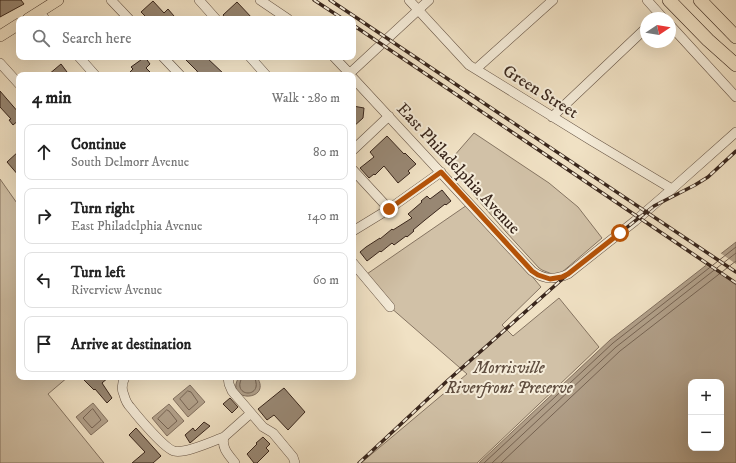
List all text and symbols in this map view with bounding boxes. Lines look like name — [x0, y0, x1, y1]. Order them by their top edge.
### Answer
north arrow — [640, 12, 676, 48]
search box — [16, 16, 356, 60]
icon: search — [30, 27, 52, 49]
text: Search here — [62, 29, 131, 48]
street label: Green Street — [499, 60, 583, 124]
text: 4 min — [32, 87, 71, 109]
text: Walk · 280 m — [272, 90, 340, 106]
street label: East Philadelphia Avenue — [392, 98, 525, 239]
text: Continue — [71, 135, 126, 154]
icon: ahead — [33, 141, 55, 163]
text: 80 m — [313, 144, 339, 160]
text: South Delmorr Avenue — [71, 154, 189, 170]
text: Turn right — [71, 199, 134, 218]
route end — [380, 200, 398, 218]
icon: right — [33, 205, 55, 227]
text: 140 m — [307, 208, 339, 224]
text: East Philadelphia Avenue — [71, 218, 202, 234]
route start — [611, 224, 629, 242]
text: Turn left — [71, 263, 125, 282]
icon: left — [33, 269, 55, 291]
text: 60 m — [313, 272, 339, 288]
text: Riverview Avenue — [71, 282, 162, 298]
icon: arrive — [33, 333, 55, 355]
text: Arrive at destination — [71, 335, 191, 354]
park label: Morrisville Riverfront Preserve — [444, 357, 574, 399]
map controls — [688, 379, 724, 451]
button: + — [688, 379, 724, 415]
button: − — [688, 415, 724, 451]

